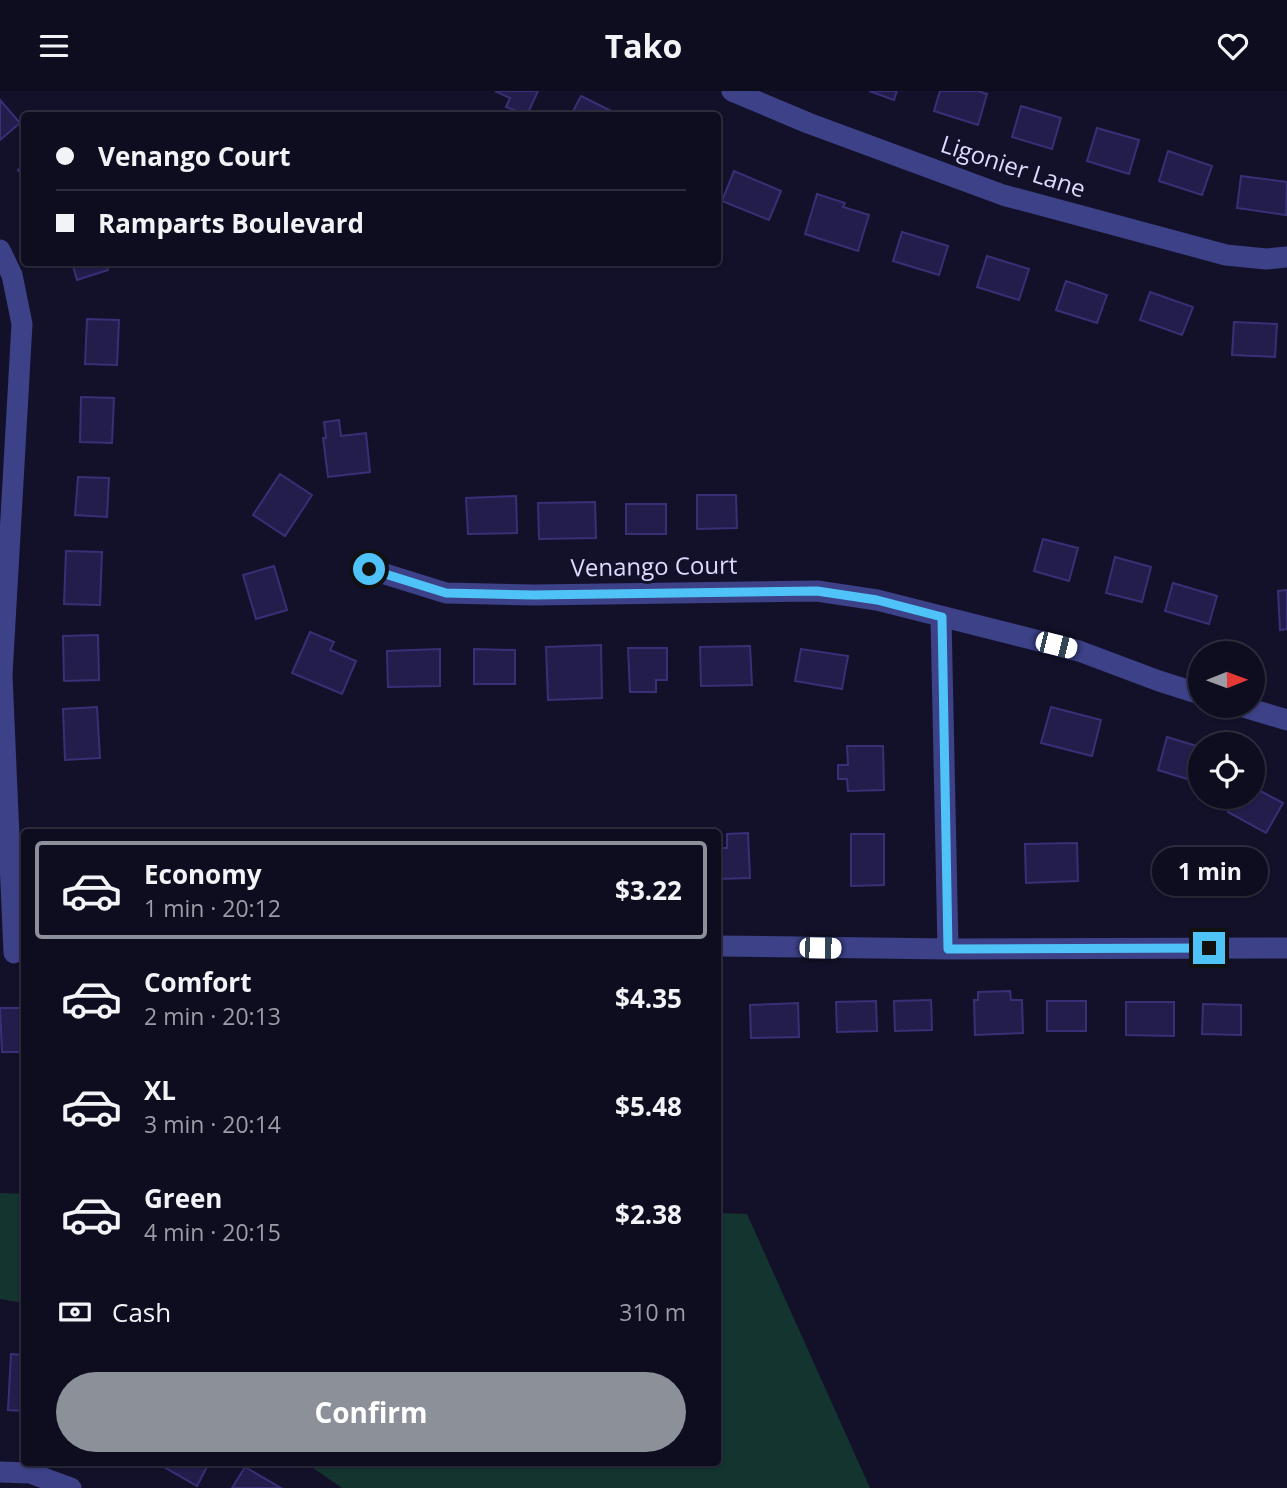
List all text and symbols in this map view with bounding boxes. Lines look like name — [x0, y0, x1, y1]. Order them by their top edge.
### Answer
text: Tako — [605, 24, 682, 67]
icon: menu — [35, 27, 73, 65]
icon: heart — [1214, 27, 1252, 65]
street label: Ligonier Lane — [937, 127, 1090, 205]
text: Venango Court — [98, 138, 291, 174]
text: Ramparts Boulevard — [98, 205, 364, 241]
street label: Venango Court — [570, 548, 738, 583]
route start — [353, 553, 385, 585]
car — [1034, 630, 1079, 660]
north arrow — [1188, 641, 1265, 717]
map controls — [1188, 641, 1265, 809]
button: locate — [1188, 732, 1265, 809]
callout: 1 min — [1151, 847, 1267, 895]
text: 1 min — [1178, 855, 1242, 887]
text: Economy — [144, 856, 262, 892]
icon: car — [60, 859, 123, 922]
text: $3.22 — [615, 872, 682, 908]
text: 1 min · 20:12 — [144, 892, 281, 924]
route end — [1193, 932, 1225, 964]
car — [799, 937, 842, 959]
text: Comfort — [144, 964, 251, 1000]
icon: car — [60, 967, 123, 1030]
text: $4.35 — [615, 980, 682, 1016]
text: 2 min · 20:13 — [144, 1000, 281, 1032]
text: XL — [144, 1072, 176, 1108]
icon: car — [60, 1075, 123, 1138]
text: $5.48 — [615, 1088, 682, 1124]
text: 3 min · 20:14 — [144, 1108, 281, 1140]
text: Green — [144, 1180, 222, 1216]
icon: car — [60, 1183, 123, 1246]
text: $2.38 — [615, 1196, 682, 1232]
text: 4 min · 20:15 — [144, 1216, 281, 1248]
icon: cash — [56, 1293, 94, 1331]
text: Cash — [112, 1294, 171, 1330]
text: 310 m — [619, 1296, 686, 1328]
button: Confirm — [56, 1372, 686, 1452]

